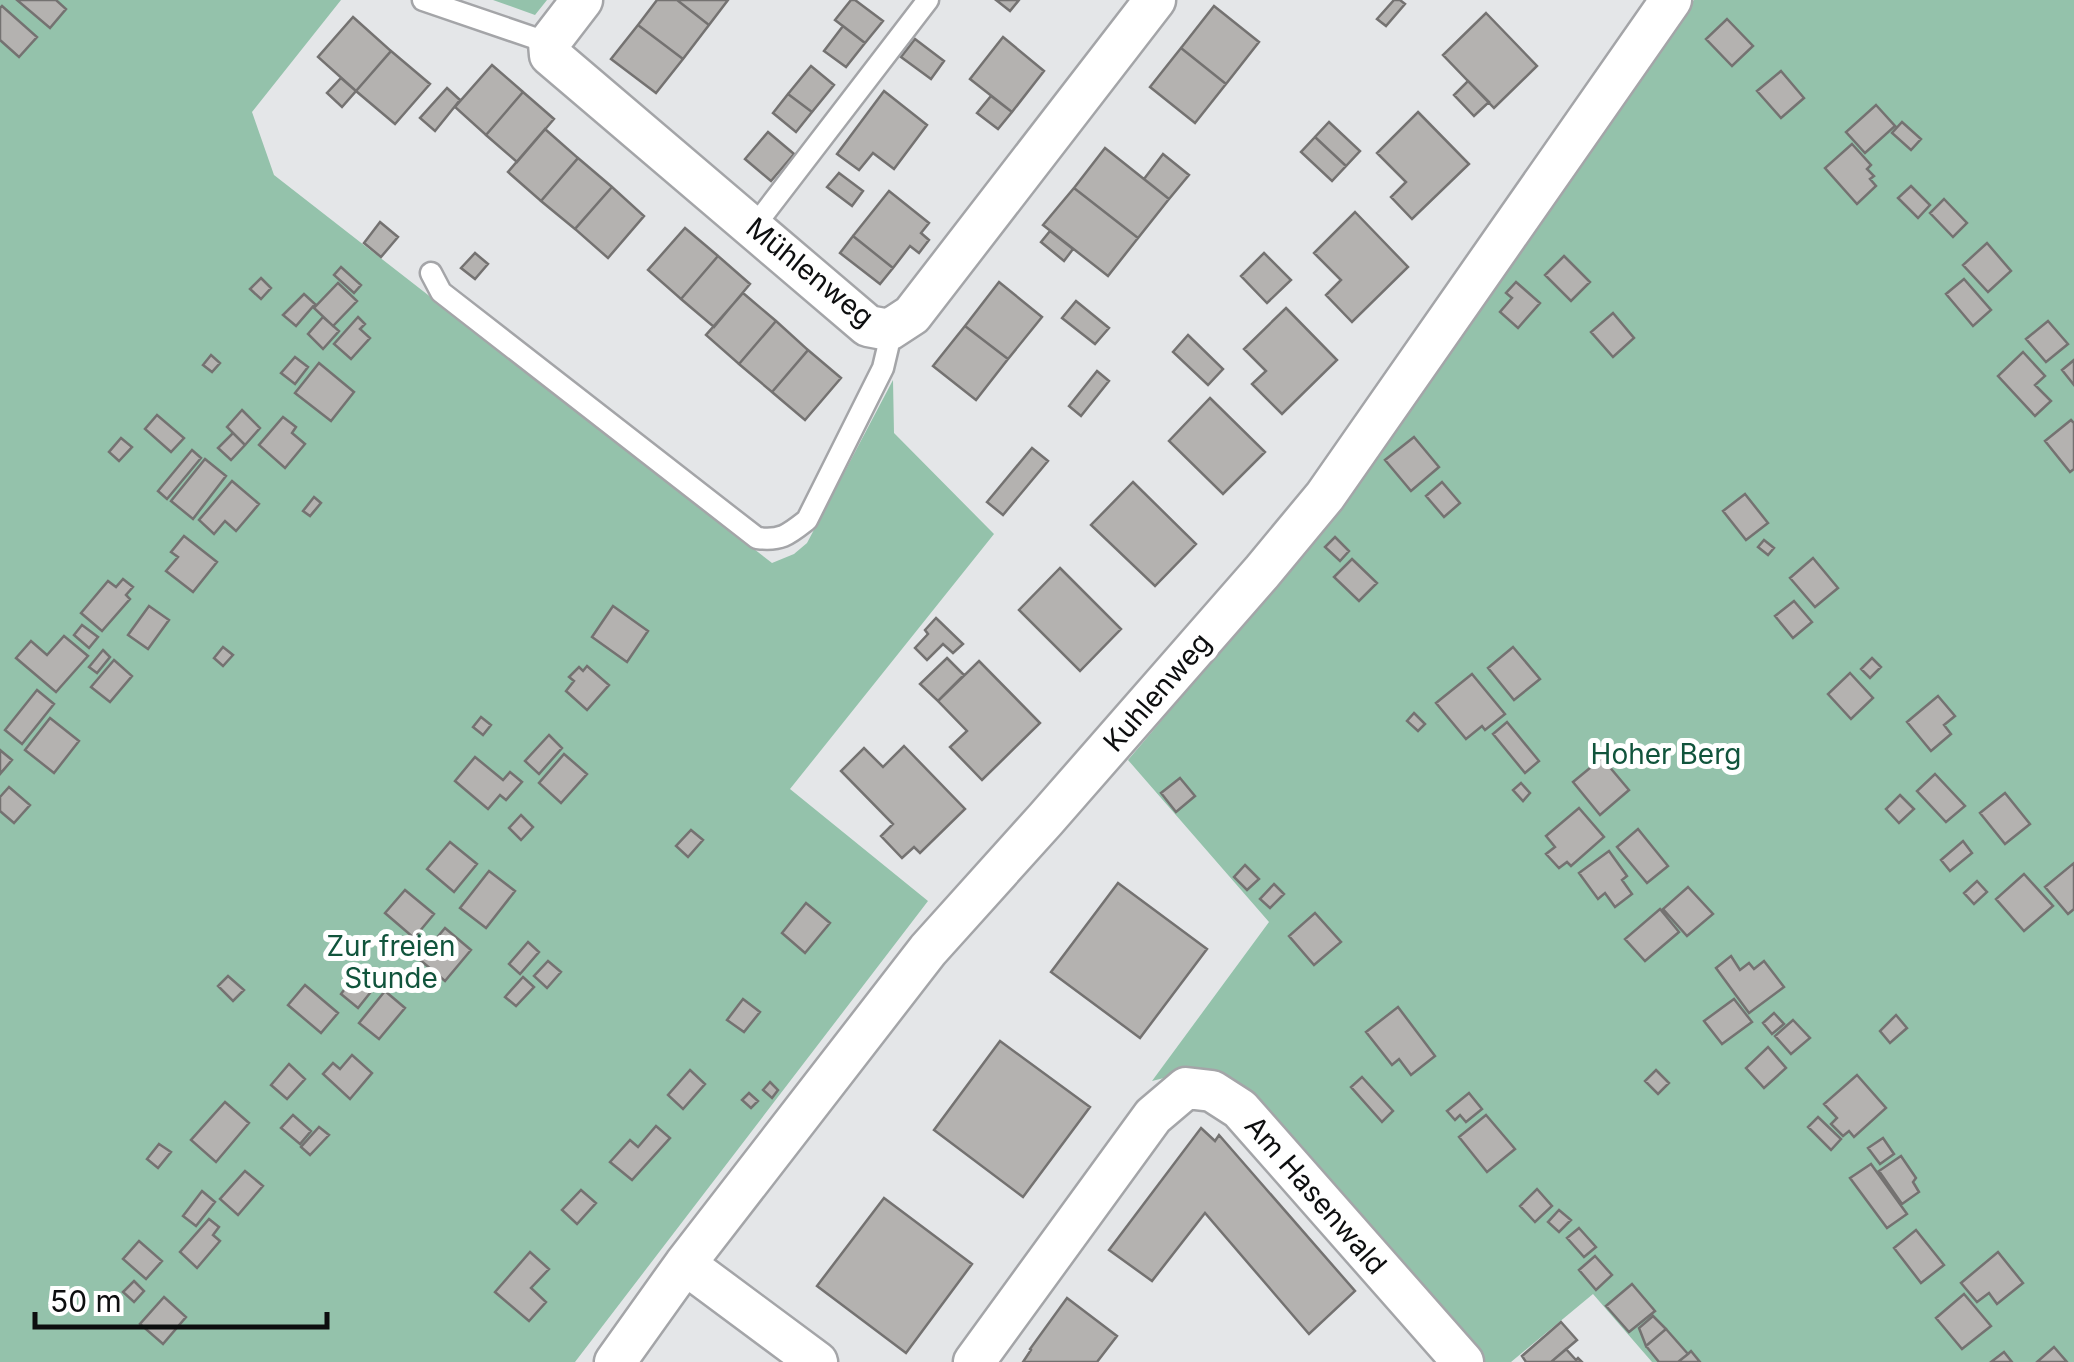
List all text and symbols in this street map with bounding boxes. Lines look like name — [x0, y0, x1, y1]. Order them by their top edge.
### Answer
street label: Mühlenweg — [739, 210, 881, 334]
street label: Kuhlenweg — [1096, 626, 1218, 758]
park label: Hoher Berg — [1591, 737, 1741, 771]
park label: Zur freien Stunde — [327, 929, 456, 995]
street label: Am Hasenwald — [1238, 1109, 1394, 1281]
scale bar — [35, 1267, 328, 1329]
text: 50 m — [50, 1283, 122, 1319]

